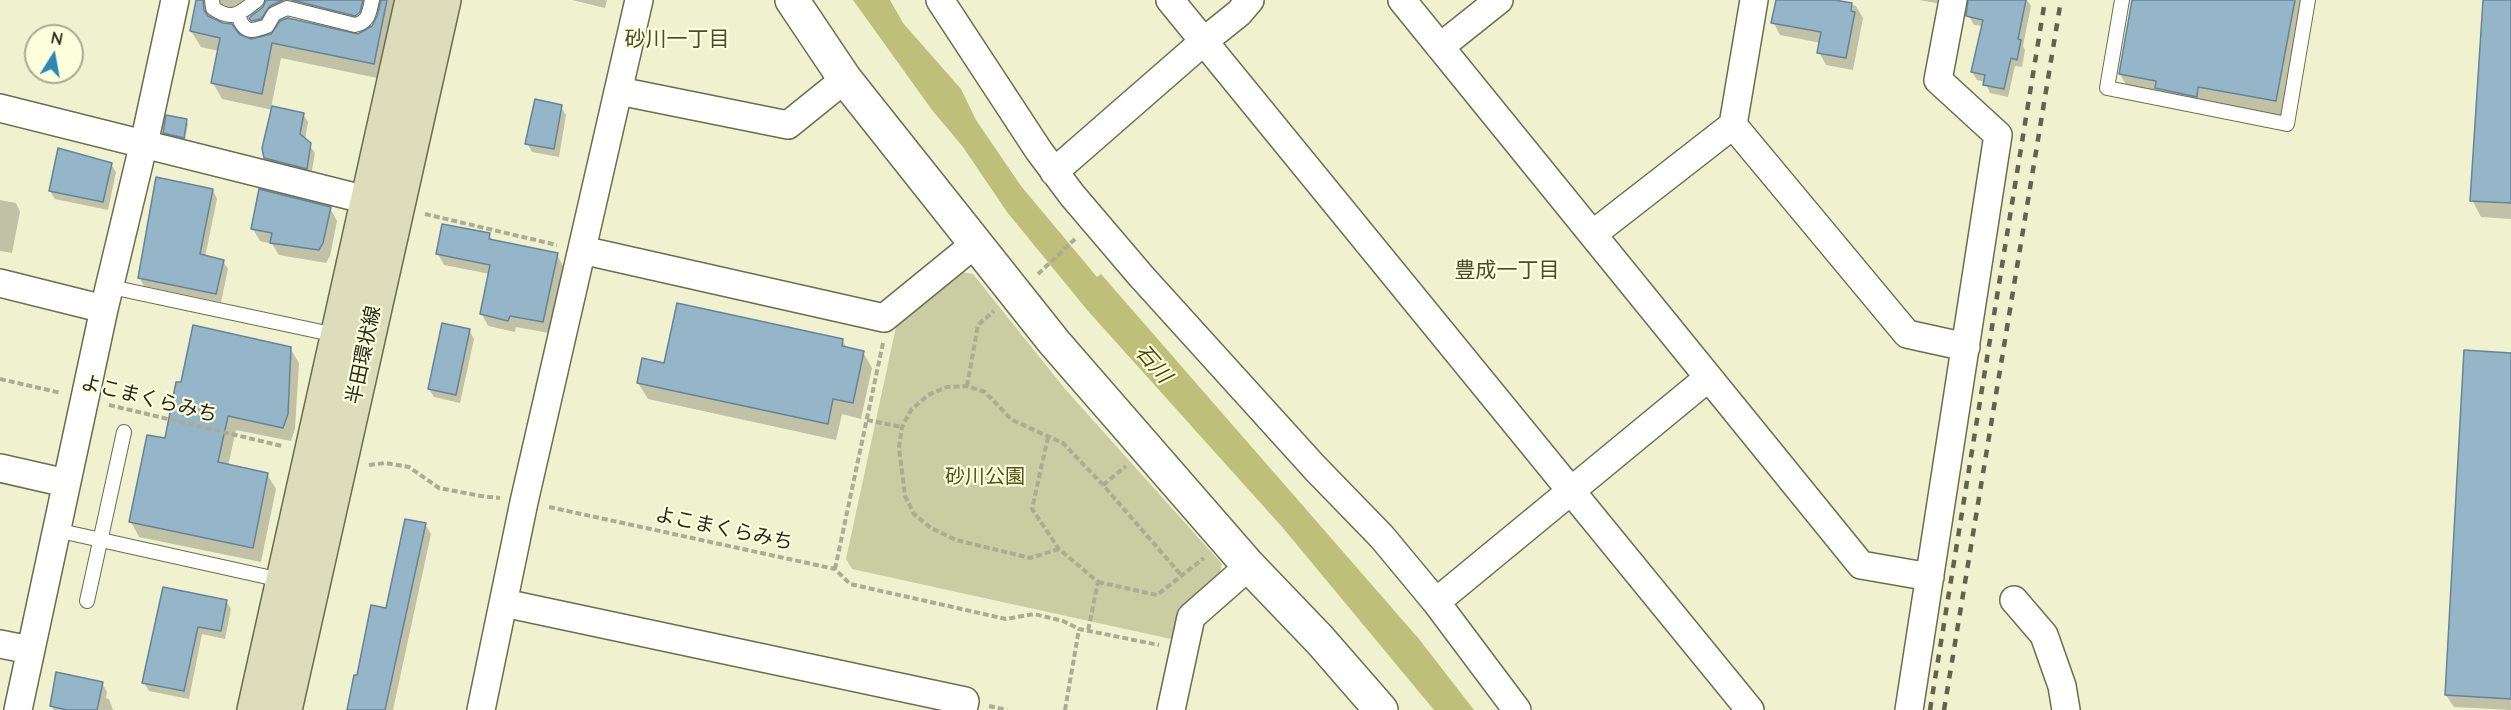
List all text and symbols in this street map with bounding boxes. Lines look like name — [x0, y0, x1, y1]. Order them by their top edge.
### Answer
north arrow — [24, 24, 84, 84]
text: N — [49, 27, 65, 49]
district label: 砂川一丁目 — [625, 27, 729, 53]
district label: 豊成一丁目 — [1455, 258, 1559, 284]
street label: 半田環状線 — [342, 304, 386, 406]
water label: 石川 — [1130, 340, 1176, 388]
street label: よこまくらみち — [78, 370, 220, 428]
park label: 砂川公園 — [945, 465, 1025, 489]
street label: よこまくらみち — [653, 503, 795, 555]

